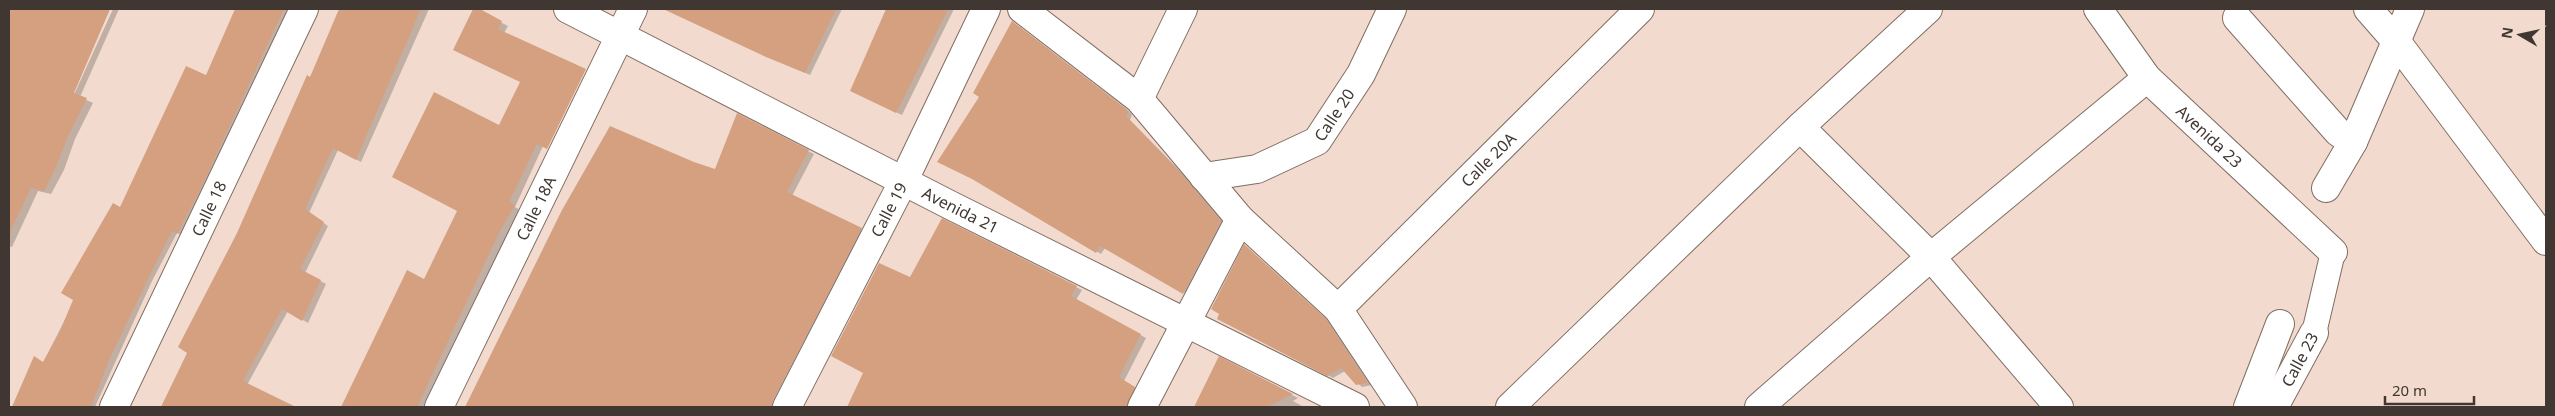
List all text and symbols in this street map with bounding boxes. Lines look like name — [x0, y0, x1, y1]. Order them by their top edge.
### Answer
north arrow — [2495, 10, 2545, 60]
text: N — [2496, 26, 2517, 40]
street label: Calle 20 — [1309, 84, 1359, 146]
street label: Avenida 23 — [2172, 100, 2247, 173]
street label: Calle 20A — [1456, 127, 1521, 192]
street label: Calle 18A — [511, 172, 561, 244]
street label: Calle 18 — [186, 177, 231, 240]
street label: Calle 19 — [865, 178, 912, 241]
street label: Avenida 21 — [919, 182, 1002, 239]
street label: Calle 23 — [2276, 328, 2323, 391]
scale bar — [2385, 374, 2474, 406]
text: 20 m — [2392, 380, 2427, 400]

